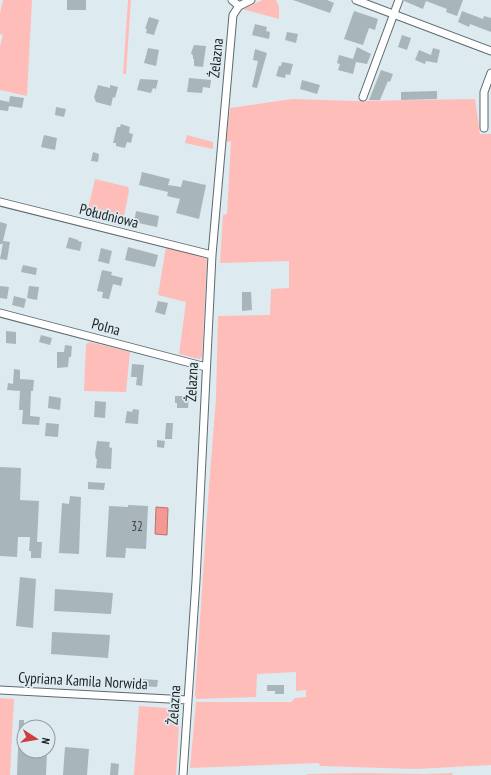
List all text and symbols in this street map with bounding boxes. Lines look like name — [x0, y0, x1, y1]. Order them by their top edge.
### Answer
street label: Żelazna — [204, 37, 227, 79]
street label: Południowa — [78, 199, 141, 232]
street label: Polna — [90, 314, 123, 339]
street label: Żelazna — [181, 362, 202, 402]
house number: 32 — [131, 518, 143, 535]
street label: Cypriana Kamila Norwida — [18, 668, 148, 693]
street label: Żelazna — [163, 685, 184, 725]
north arrow — [16, 719, 56, 759]
text: N — [38, 737, 53, 745]

